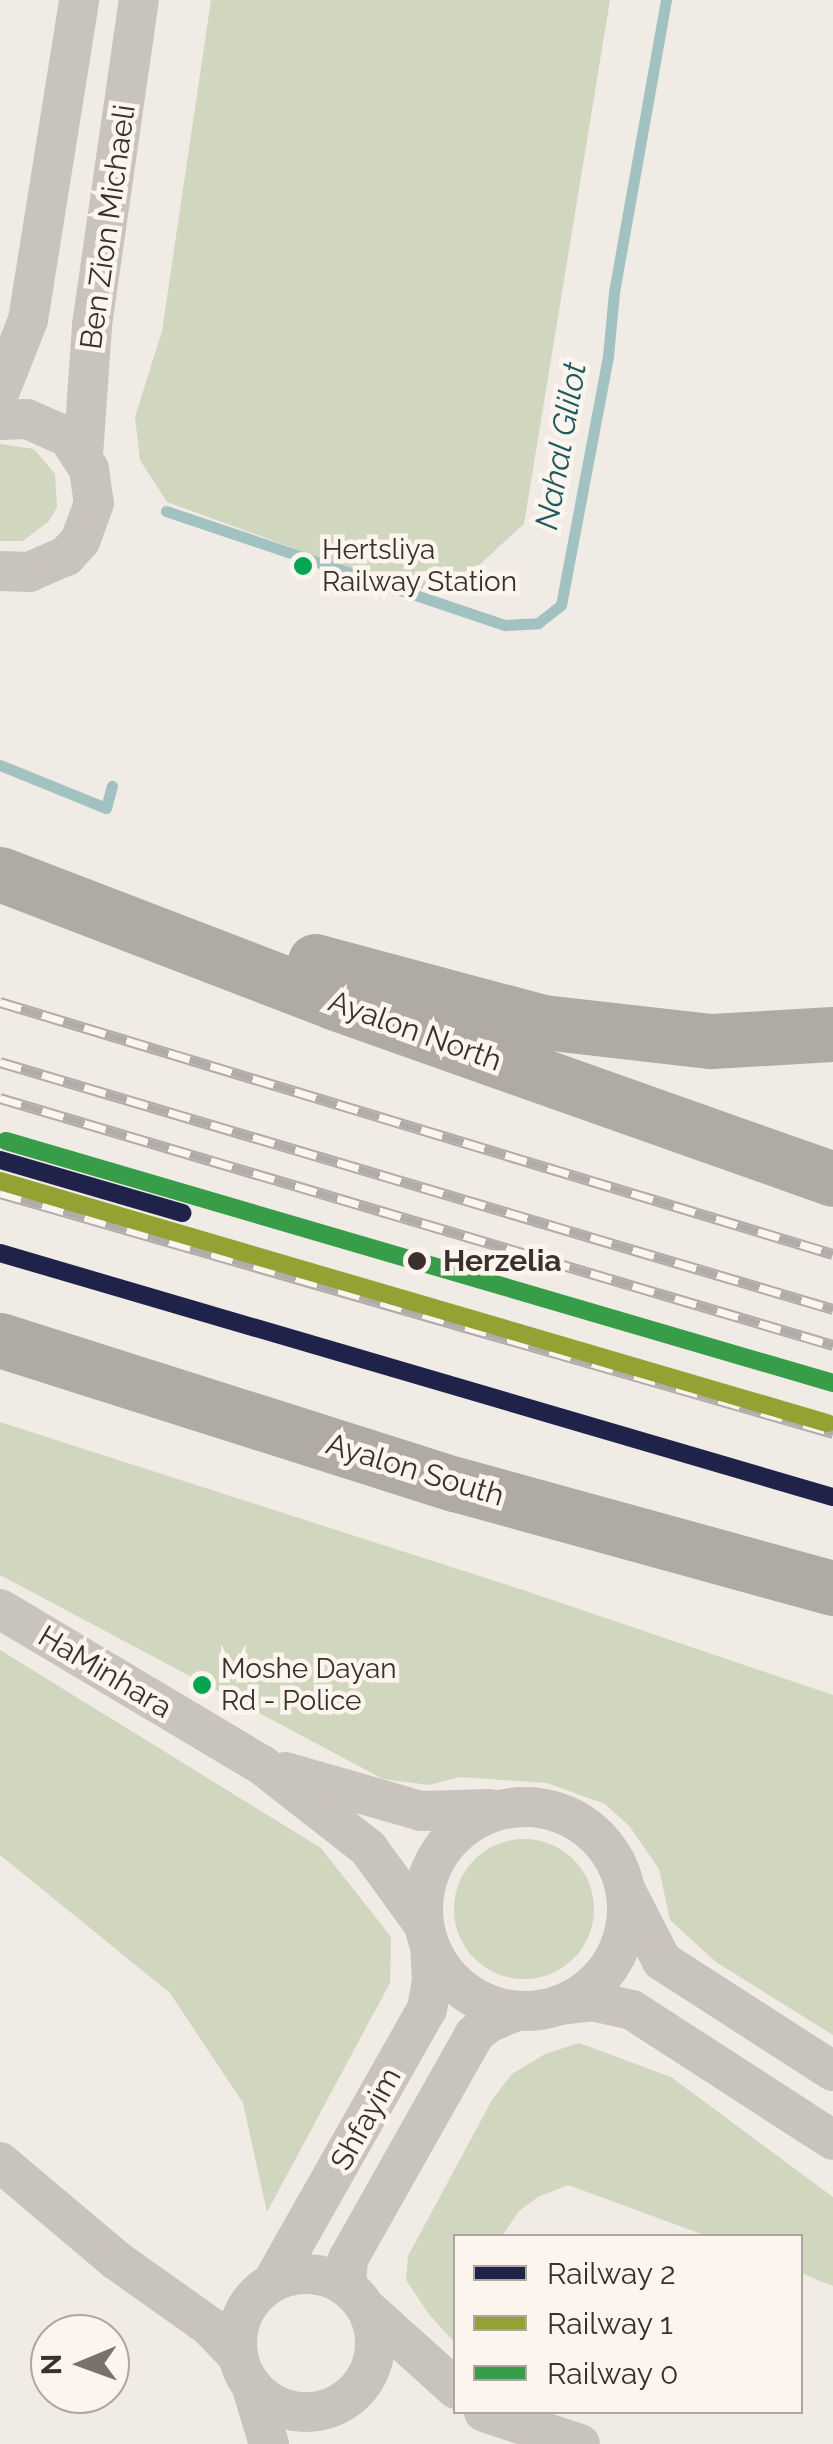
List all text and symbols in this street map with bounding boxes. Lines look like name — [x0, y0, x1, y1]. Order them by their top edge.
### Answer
street label: Ben Zion Michaeli — [73, 102, 143, 352]
water label: Nahal Glilot — [527, 359, 595, 533]
place label: Hertsliya Railway Station — [322, 533, 518, 599]
marker: Hertsliya Railway Station — [293, 556, 313, 576]
street label: Ayalon North — [324, 983, 506, 1079]
place label: Herzelia — [443, 1243, 562, 1279]
marker: Herzelia — [400, 1244, 434, 1278]
street label: Ayalon South — [322, 1426, 508, 1514]
street label: HaMinhara — [32, 1618, 178, 1726]
place label: Moshe Dayan Rd - Police — [221, 1652, 397, 1718]
marker: Moshe Dayan Rd - Police — [192, 1675, 212, 1695]
street label: Shfayim — [323, 2061, 409, 2177]
legend — [453, 2234, 803, 2414]
text: Railway 2 — [547, 2256, 676, 2291]
text: Railway 1 — [547, 2306, 673, 2341]
north arrow — [30, 2314, 130, 2414]
text: N — [35, 2354, 68, 2375]
text: Railway 0 — [547, 2356, 678, 2391]

